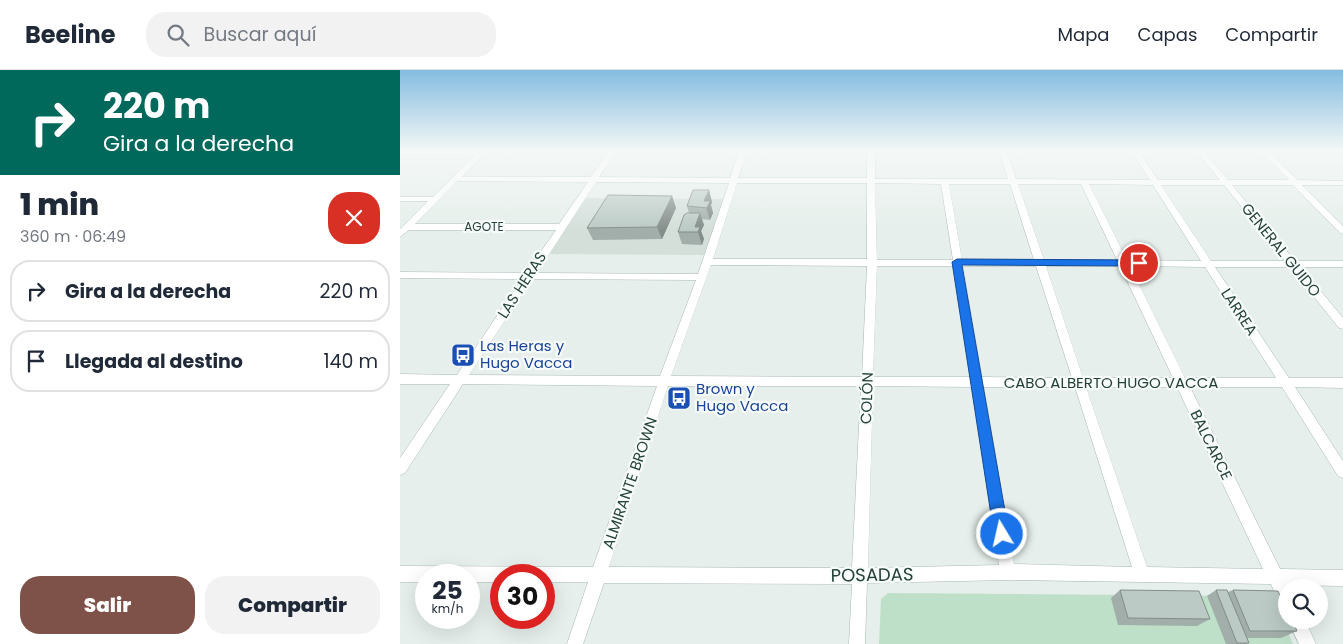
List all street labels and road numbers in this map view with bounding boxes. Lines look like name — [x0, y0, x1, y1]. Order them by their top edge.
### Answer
street label: GENERAL GUIDO — [1237, 198, 1326, 301]
street label: AGOTE — [464, 218, 504, 235]
street label: LAS HERAS — [492, 247, 551, 322]
street label: LARREA — [1216, 284, 1263, 340]
street label: COLÓN — [855, 372, 878, 424]
street label: CABO ALBERTO HUGO VACCA — [1004, 372, 1218, 393]
street label: BALCARCE — [1185, 406, 1238, 483]
street label: ALMIRANTE BROWN — [597, 414, 662, 552]
street label: POSADAS — [830, 561, 914, 588]

